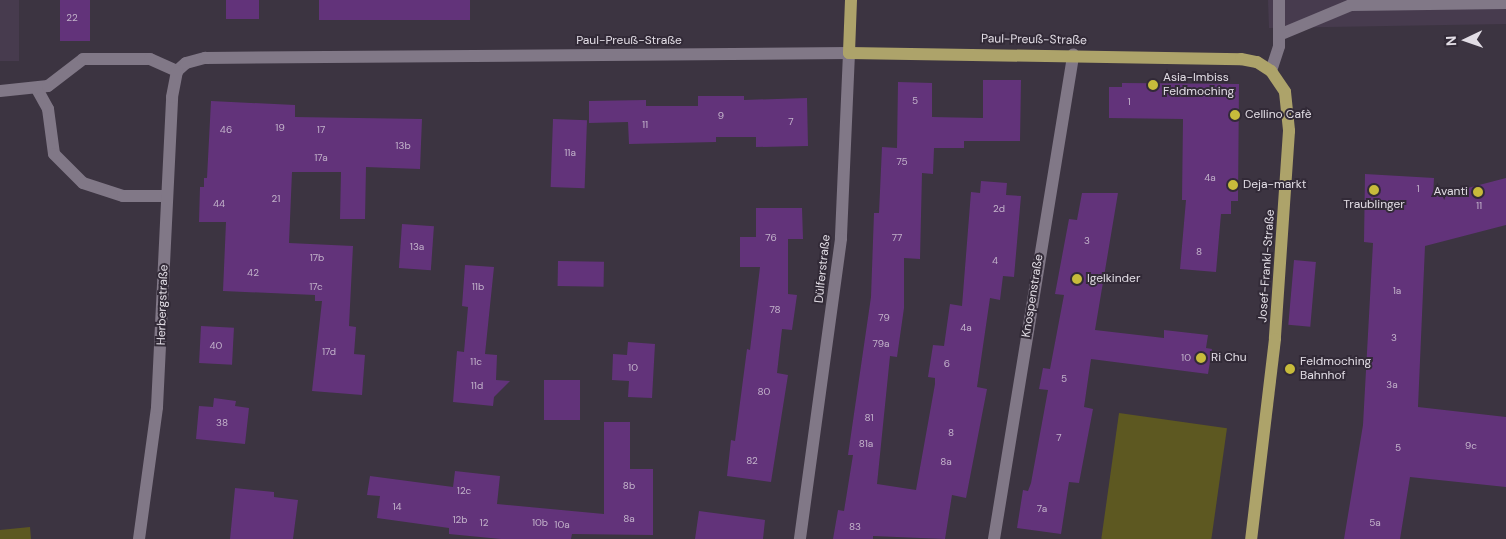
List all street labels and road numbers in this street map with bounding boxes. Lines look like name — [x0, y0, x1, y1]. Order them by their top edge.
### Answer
street label: Paul-Preuß-Straße — [981, 32, 1087, 48]
street label: Paul-Preuß-Straße — [576, 34, 682, 48]
street label: Josef-Frankl-Straße — [1256, 209, 1278, 323]
street label: Dülferstraße — [812, 234, 834, 304]
street label: Knospenstraße — [1019, 253, 1047, 339]
street label: Herbergstraße — [154, 264, 172, 346]

